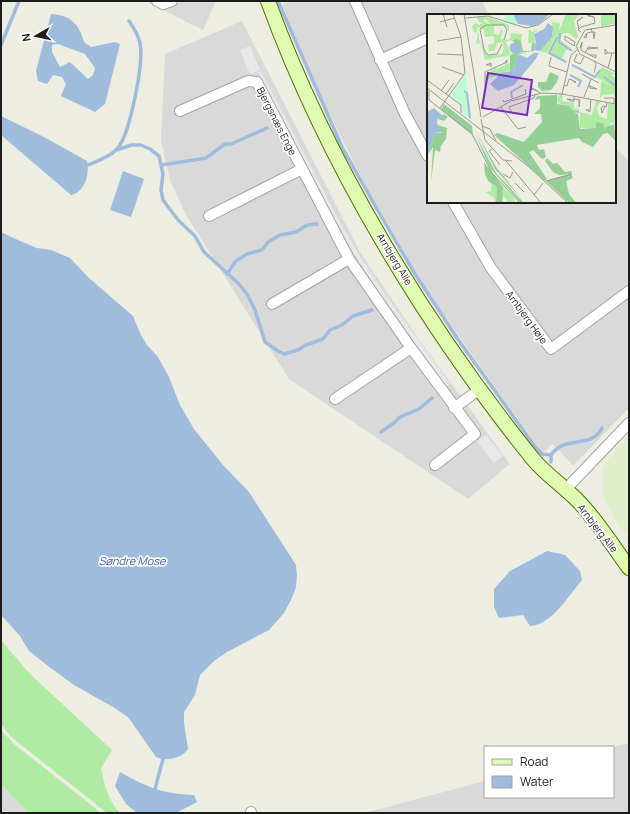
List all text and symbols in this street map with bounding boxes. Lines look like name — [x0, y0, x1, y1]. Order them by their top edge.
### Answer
inset map — [427, 14, 616, 203]
north arrow — [16, 16, 56, 56]
text: N — [18, 32, 34, 43]
street label: Bjergsnæs Enge — [254, 84, 300, 158]
street label: Arnbjerg Alle — [374, 230, 416, 288]
street label: Arnbjerg Høje — [503, 288, 551, 347]
street label: Arnbjerg Alle — [575, 501, 622, 555]
water label: Søndre Mose — [99, 553, 166, 568]
legend — [484, 746, 614, 798]
text: Road — [520, 753, 548, 770]
text: Water — [520, 773, 554, 790]

